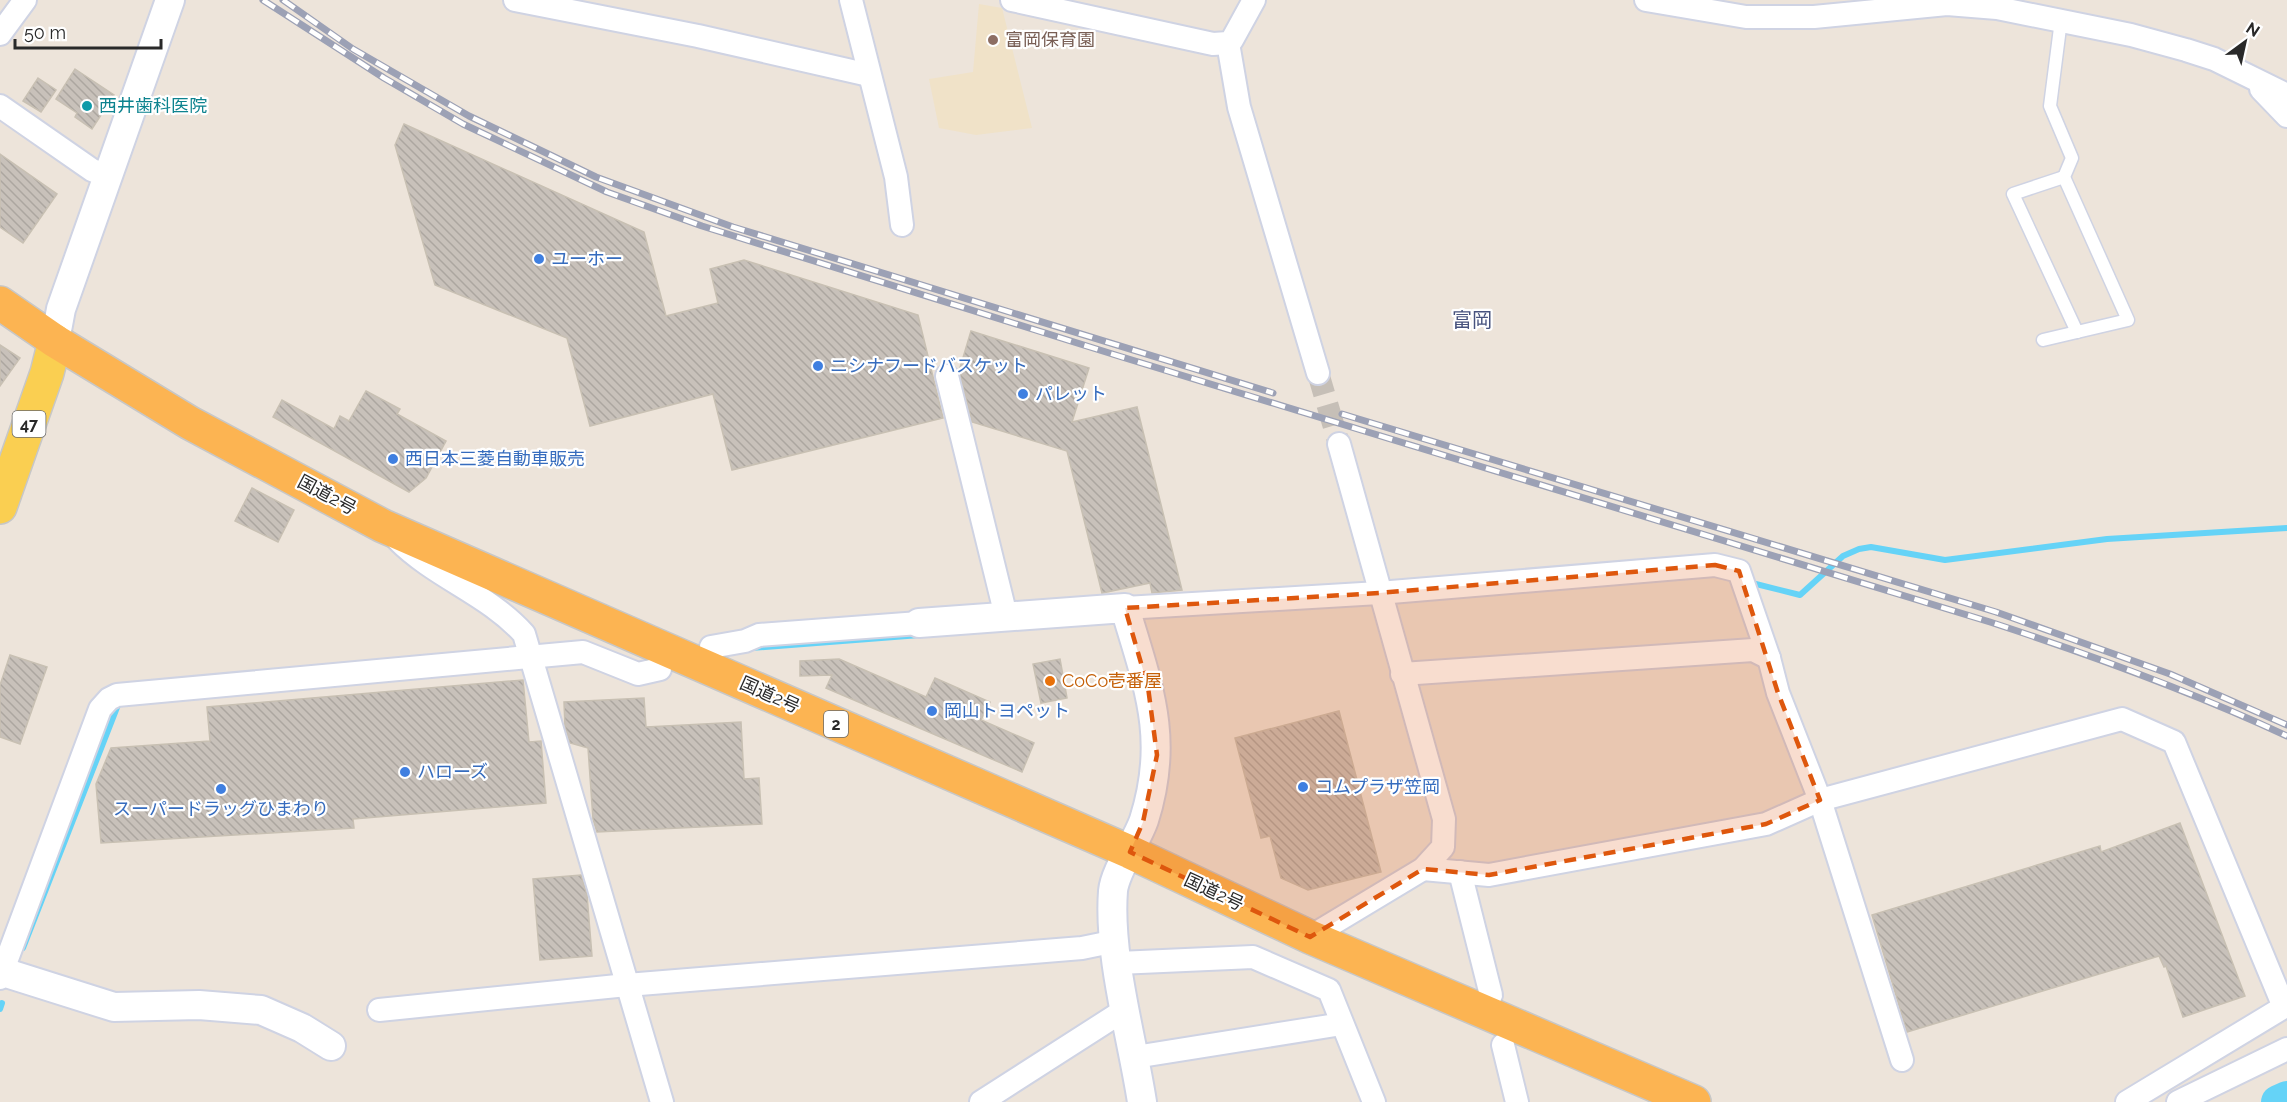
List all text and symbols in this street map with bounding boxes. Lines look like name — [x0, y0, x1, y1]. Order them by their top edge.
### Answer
scale bar — [15, 12, 160, 50]
north arrow — [2215, 12, 2275, 72]
text: N — [2243, 19, 2263, 41]
text: 50 m — [24, 22, 66, 43]
place label: 富岡保育園 — [1005, 29, 1095, 50]
marker: 富岡保育園 — [986, 33, 1000, 47]
place label: 西井歯科医院 — [99, 95, 207, 116]
marker: 西井歯科医院 — [80, 99, 94, 113]
place label: ユーホー — [551, 248, 623, 269]
marker: ユーホー — [532, 252, 546, 266]
district label: 富岡 — [1452, 308, 1492, 332]
place label: ニシナフードバスケット — [830, 355, 1028, 376]
marker: ニシナフードバスケット — [811, 359, 825, 373]
place label: パレット — [1035, 383, 1107, 404]
marker: パレット — [1016, 387, 1030, 401]
road number: 47 — [12, 411, 46, 437]
place label: 西日本三菱自動車販売 — [405, 448, 585, 469]
marker: 西日本三菱自動車販売 — [386, 452, 400, 466]
street label: 国道2号 — [294, 470, 360, 519]
place label: CoCo壱番屋 — [1062, 670, 1162, 691]
street label: 国道2号 — [737, 672, 803, 717]
marker: CoCo壱番屋 — [1043, 674, 1057, 688]
place label: 岡山トヨペット — [944, 700, 1070, 721]
marker: 岡山トヨペット — [925, 704, 939, 718]
road number: 2 — [824, 711, 848, 737]
place label: ハローズ — [417, 761, 488, 782]
marker: ハローズ — [398, 765, 412, 779]
place label: コムプラザ笠岡 — [1315, 776, 1440, 797]
marker: コムプラザ笠岡 — [1296, 780, 1310, 794]
marker: スーパードラッグひまわり — [214, 782, 228, 796]
place label: スーパードラッグひまわり — [113, 798, 329, 819]
street label: 国道2号 — [1181, 869, 1247, 914]

